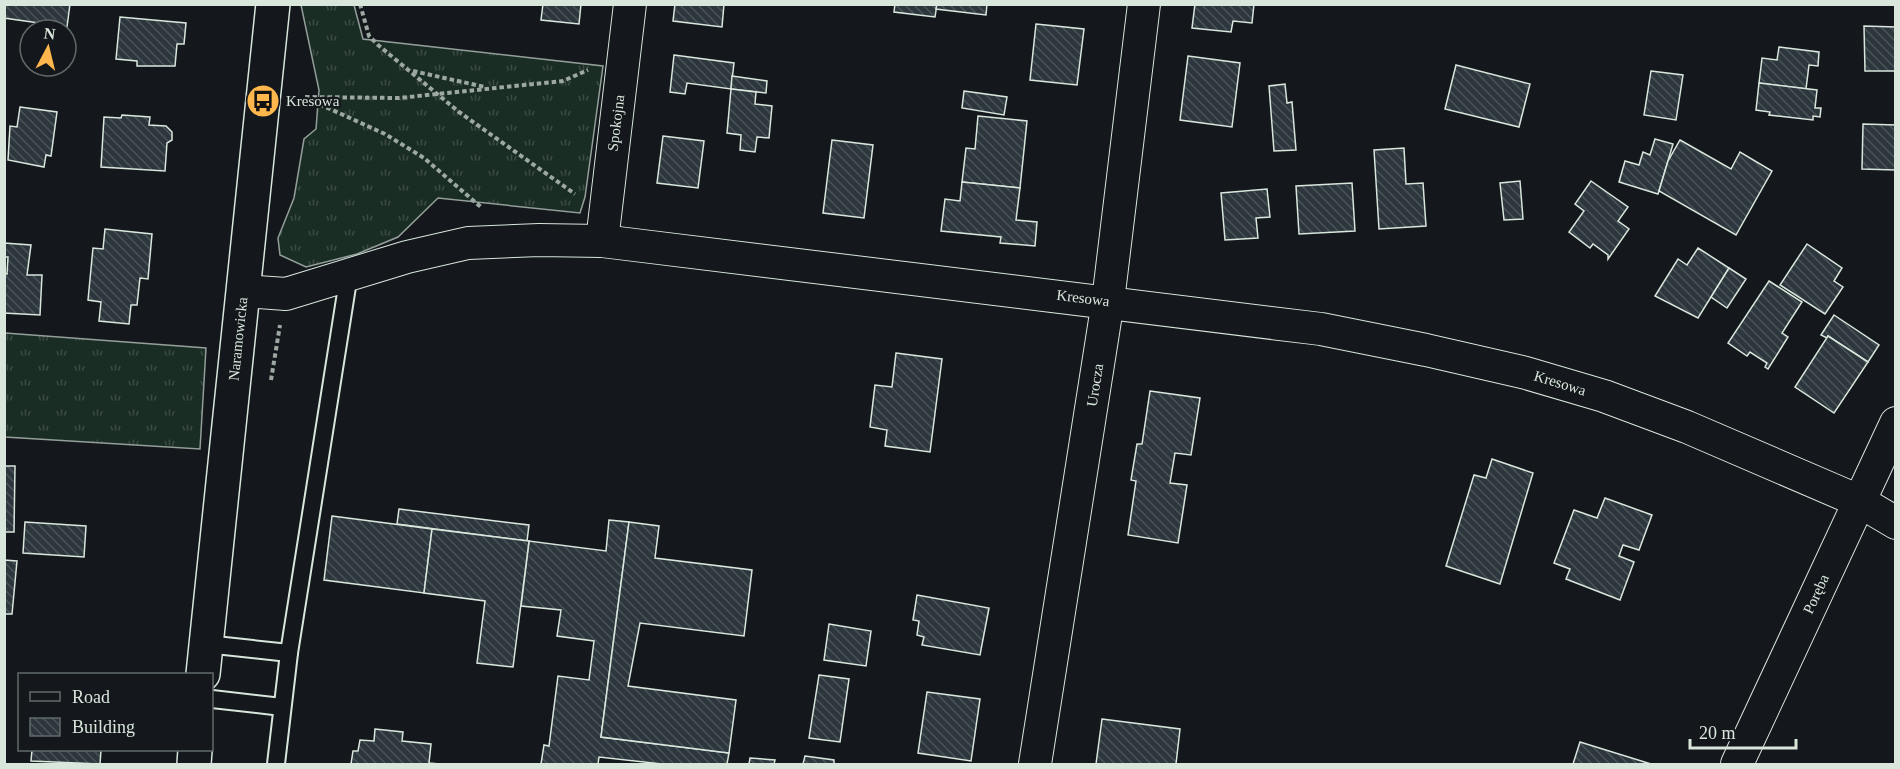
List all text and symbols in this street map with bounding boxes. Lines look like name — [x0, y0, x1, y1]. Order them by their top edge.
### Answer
north arrow — [18, 18, 78, 78]
text: N — [43, 24, 57, 43]
bus stop icon: Kresowa — [245, 83, 281, 119]
place label: Kresowa — [286, 93, 340, 109]
street label: Spokojna — [605, 94, 627, 152]
street label: Kresowa — [1056, 287, 1111, 309]
street label: Naramowicka — [226, 296, 250, 382]
street label: Urocza — [1084, 362, 1106, 408]
street label: Kresowa — [1532, 368, 1588, 399]
street label: Poręba — [1800, 571, 1832, 616]
legend — [18, 673, 213, 751]
text: Road — [72, 687, 110, 707]
scale bar — [1690, 712, 1796, 750]
text: Building — [72, 717, 135, 737]
text: 20 m — [1699, 723, 1736, 743]

